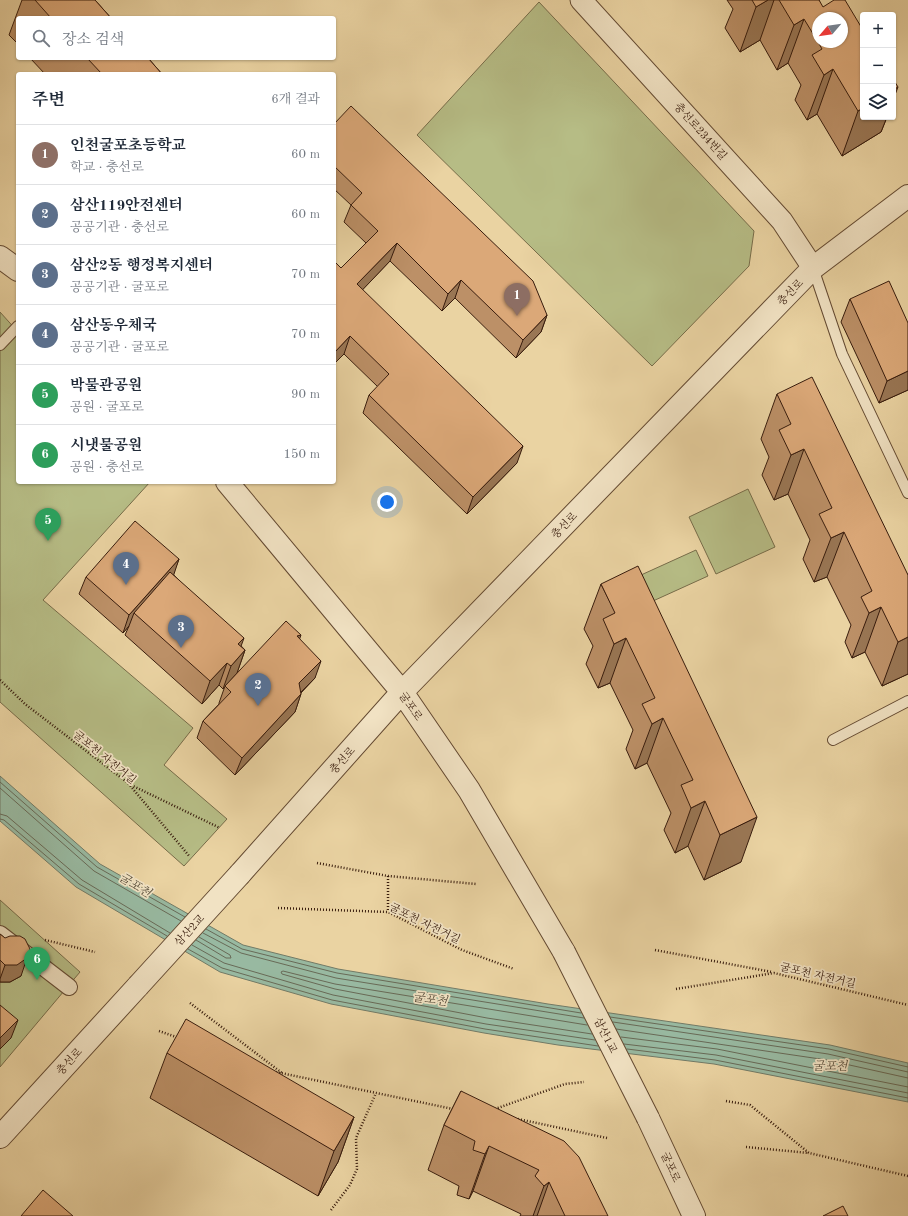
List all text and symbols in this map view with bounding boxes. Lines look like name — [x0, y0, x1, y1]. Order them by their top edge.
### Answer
north arrow — [812, 12, 848, 48]
map controls — [860, 12, 896, 120]
button: + — [860, 12, 896, 48]
search box — [16, 16, 336, 60]
icon: search — [30, 27, 52, 49]
text: 장소 검색 — [62, 33, 124, 48]
button: − — [860, 48, 896, 84]
button: layers — [860, 84, 896, 120]
text: 주변 — [32, 92, 65, 109]
text: 6개 결과 — [271, 93, 320, 106]
street label: 충선로234번길 — [672, 100, 730, 163]
text: 인천굴포초등학교 — [70, 139, 186, 154]
text: 1 — [41, 148, 49, 161]
text: 60 m — [291, 148, 320, 161]
text: 학교 · 충선로 — [70, 161, 144, 174]
text: 삼산119안전센터 — [70, 199, 183, 214]
text: 2 — [41, 208, 49, 221]
text: 60 m — [291, 208, 320, 221]
text: 공공기관 · 충선로 — [70, 221, 169, 234]
text: 삼산2동 행정복지센터 — [70, 259, 213, 274]
text: 3 — [41, 268, 49, 281]
text: 70 m — [291, 268, 320, 281]
street label: 충선로 — [775, 276, 806, 308]
text: 공공기관 · 굴포로 — [70, 281, 169, 294]
pin: 1 — [504, 283, 530, 316]
text: 삼산동우체국 — [70, 319, 157, 334]
text: 4 — [41, 328, 49, 341]
text: 70 m — [291, 328, 320, 341]
text: 공공기관 · 굴포로 — [70, 341, 169, 354]
text: 박물관공원 — [70, 379, 142, 394]
text: 5 — [41, 388, 49, 401]
text: 90 m — [291, 388, 320, 401]
text: 공원 · 굴포로 — [70, 401, 144, 414]
text: 시냇물공원 — [70, 439, 142, 454]
text: 6 — [41, 448, 49, 461]
text: 150 m — [283, 448, 320, 461]
text: 공원 · 충선로 — [70, 461, 144, 474]
your location — [377, 492, 397, 512]
pin: 5 — [35, 508, 61, 541]
street label: 충선로 — [549, 509, 580, 541]
pin: 4 — [113, 552, 139, 585]
pin: 3 — [168, 615, 194, 648]
pin: 2 — [245, 673, 271, 706]
street label: 굴포로 — [396, 690, 424, 723]
street label: 굴포천 자전거길 — [70, 729, 138, 787]
street label: 충선로 — [327, 744, 358, 777]
water label: 굴포천 — [116, 870, 155, 901]
street label: 굴포천 자전거길 — [387, 902, 462, 946]
street label: 삼산2교 — [172, 912, 207, 949]
pin: 6 — [24, 947, 50, 980]
street label: 굴포천 자전거길 — [779, 961, 857, 991]
water label: 굴포천 — [412, 990, 450, 1009]
street label: 삼산1교 — [591, 1016, 619, 1056]
street label: 충선로 — [54, 1045, 85, 1077]
water label: 굴포천 — [813, 1059, 849, 1073]
street label: 굴포로 — [658, 1150, 682, 1185]

